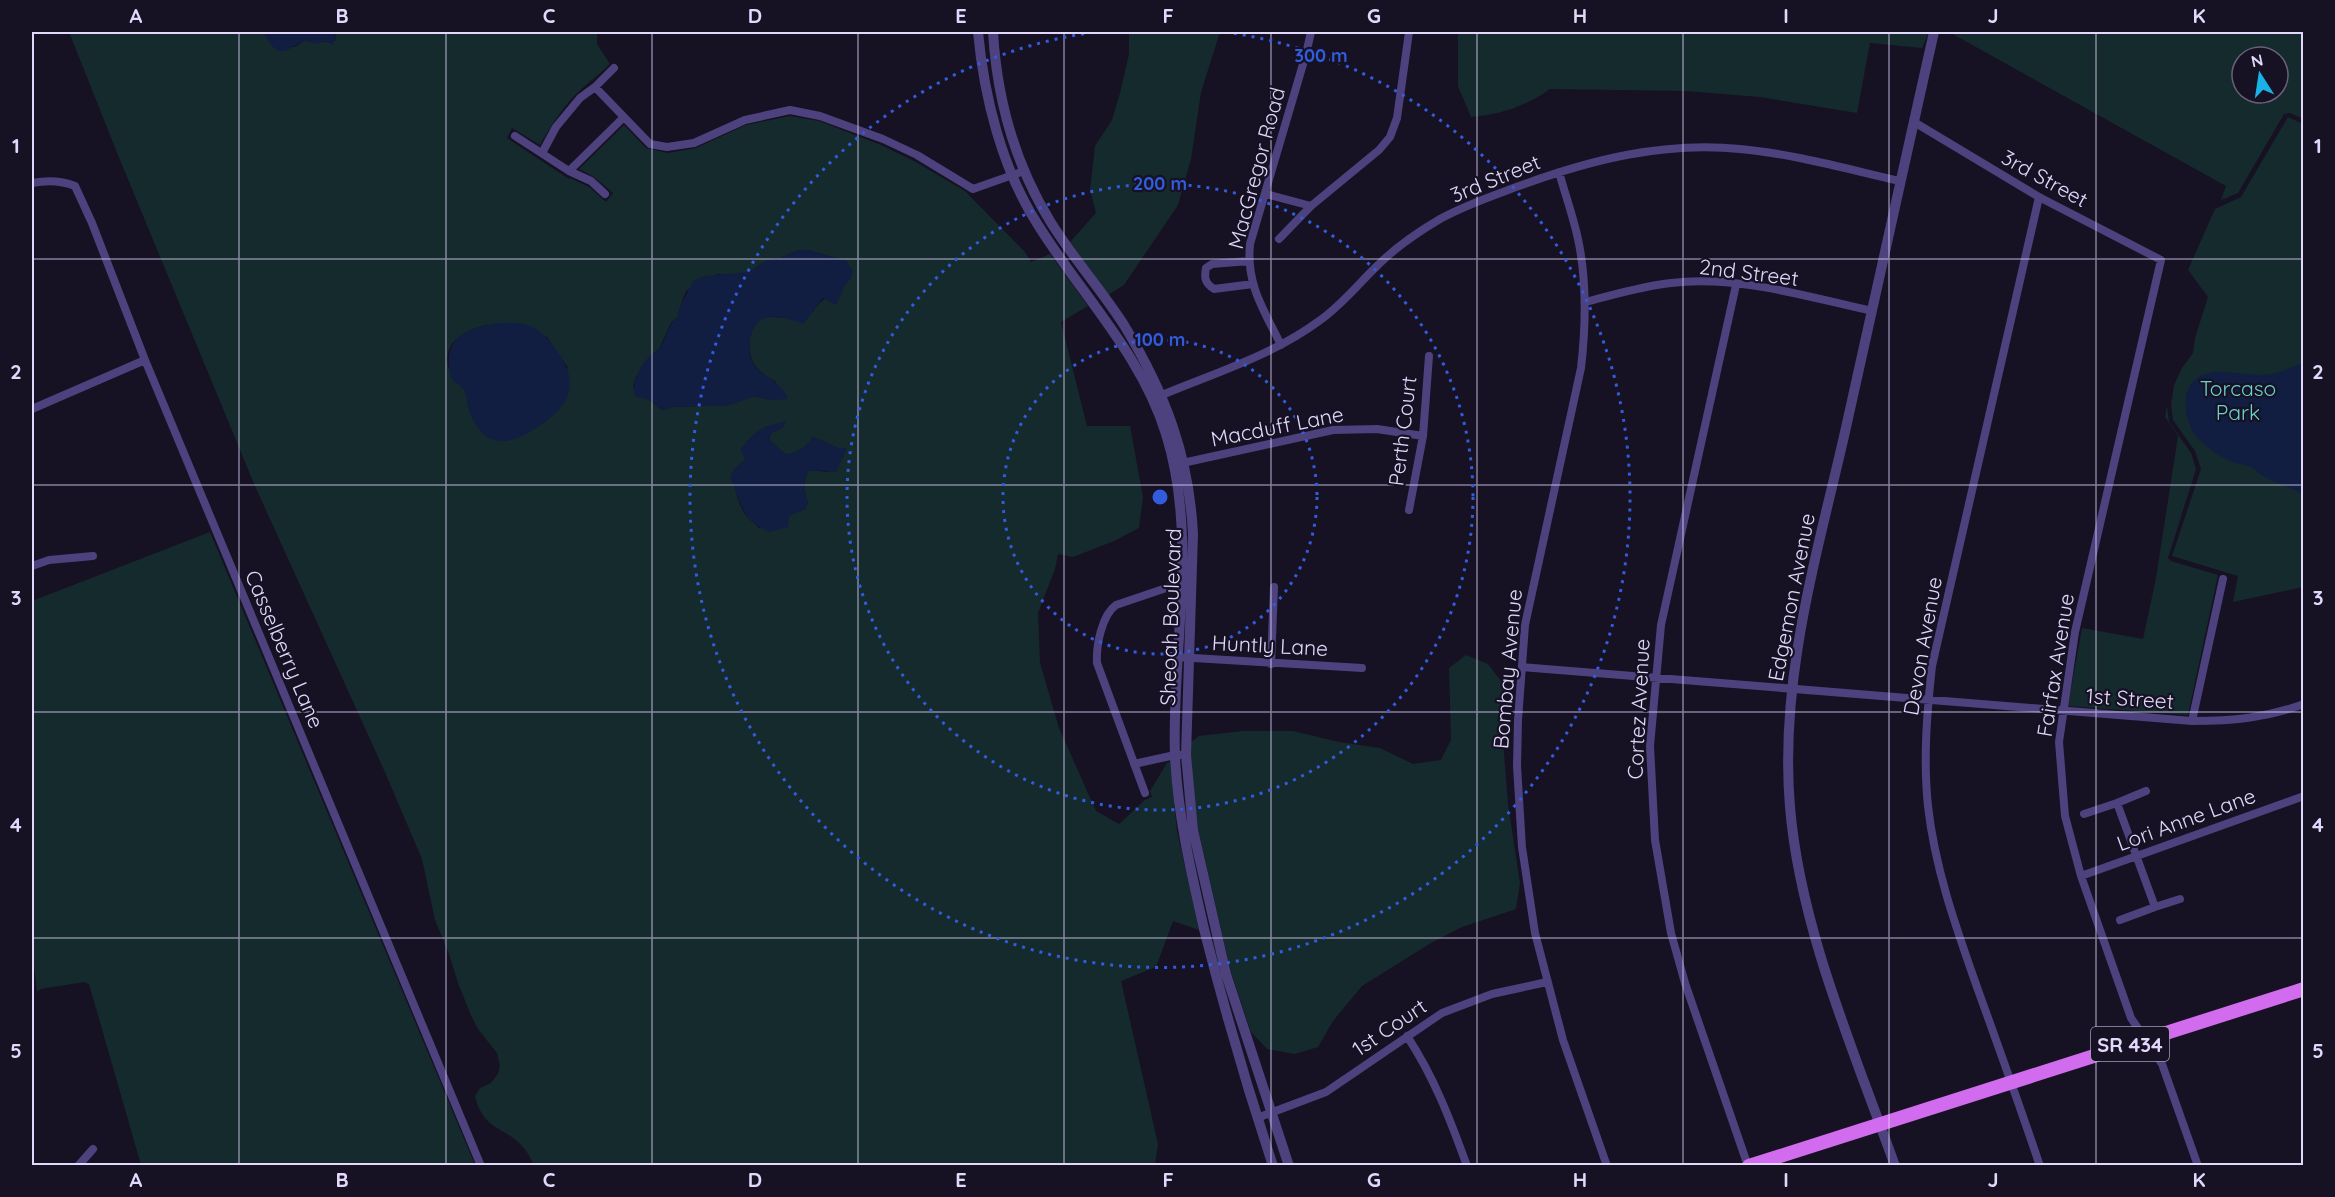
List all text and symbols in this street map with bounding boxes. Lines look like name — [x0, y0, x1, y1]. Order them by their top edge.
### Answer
text: A — [130, 3, 143, 28]
text: B — [335, 3, 349, 28]
text: C — [543, 3, 556, 28]
text: D — [748, 3, 762, 28]
text: E — [955, 3, 967, 28]
text: F — [1162, 3, 1174, 28]
text: G — [1367, 3, 1381, 28]
text: H — [1573, 3, 1587, 28]
text: I — [1783, 3, 1789, 28]
text: J — [1987, 3, 1999, 28]
text: K — [2192, 3, 2206, 28]
text: 300 m — [1294, 44, 1348, 67]
north arrow — [2230, 45, 2290, 105]
text: N — [2249, 49, 2265, 71]
street label: MacGregor Road — [1222, 84, 1290, 252]
text: 1 — [12, 133, 20, 158]
text: 1 — [2314, 133, 2322, 158]
street label: 3rd Street — [1997, 144, 2093, 212]
street label: 3rd Street — [1446, 148, 1544, 208]
text: 200 m — [1133, 172, 1187, 195]
street label: 2nd Street — [1698, 253, 1800, 291]
text: 100 m — [1135, 328, 1185, 351]
text: 2 — [10, 359, 22, 384]
text: 2 — [2312, 359, 2324, 384]
street label: Perth Court — [1382, 375, 1422, 487]
park label: Torcaso Park — [2200, 375, 2276, 425]
street label: Macduff Lane — [1208, 400, 1346, 452]
centre of rings — [1150, 487, 1170, 507]
street label: Edgemon Avenue — [1762, 511, 1820, 683]
street label: Sheoah Boulevard — [1154, 528, 1186, 706]
street label: Casselberry Lane — [240, 566, 330, 732]
street label: Devon Avenue — [1897, 575, 1947, 717]
text: 3 — [11, 585, 21, 610]
text: 3 — [2313, 585, 2323, 610]
street label: Bombay Avenue — [1487, 588, 1527, 750]
street label: Fairfax Avenue — [2031, 591, 2079, 739]
street label: Huntly Lane — [1211, 629, 1329, 661]
street label: Cortez Avenue — [1621, 638, 1655, 780]
street label: 1st Street — [2085, 682, 2175, 714]
street label: Lori Anne Lane — [2113, 782, 2259, 856]
text: 4 — [10, 812, 22, 837]
text: 4 — [2312, 812, 2324, 837]
street label: 1st Court — [1347, 993, 1431, 1061]
road number: SR 434 — [2091, 1027, 2169, 1061]
text: 5 — [10, 1038, 22, 1063]
text: 5 — [2312, 1038, 2324, 1063]
text: A — [130, 1167, 143, 1192]
text: B — [335, 1167, 349, 1192]
text: C — [543, 1167, 556, 1192]
text: D — [748, 1167, 762, 1192]
text: E — [955, 1167, 967, 1192]
text: F — [1162, 1167, 1174, 1192]
text: G — [1367, 1167, 1381, 1192]
text: H — [1573, 1167, 1587, 1192]
text: I — [1783, 1167, 1789, 1192]
text: J — [1987, 1167, 1999, 1192]
text: K — [2192, 1167, 2206, 1192]

